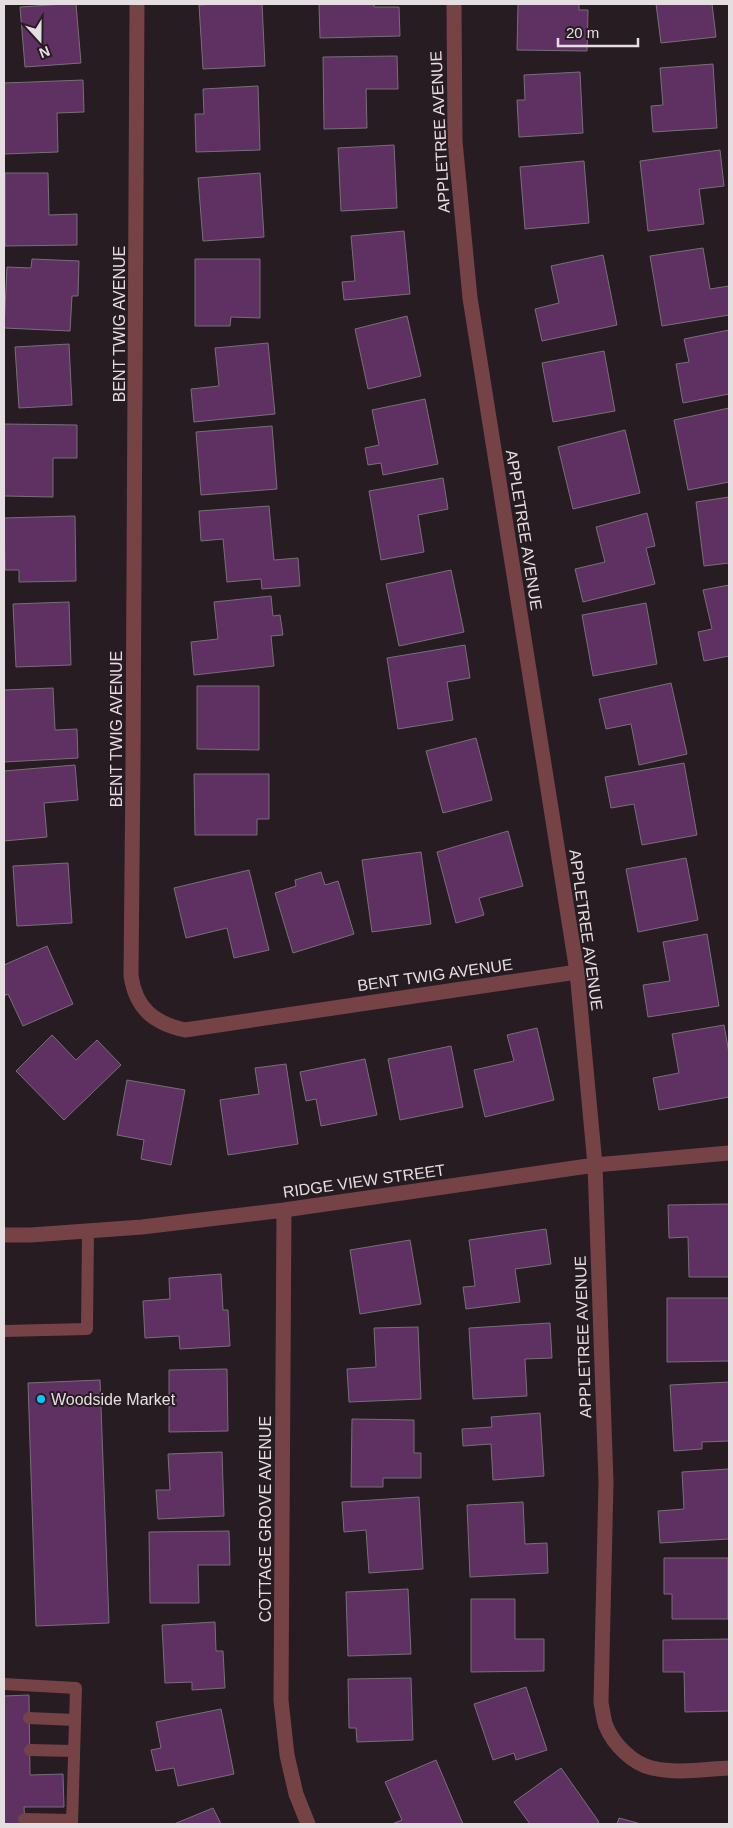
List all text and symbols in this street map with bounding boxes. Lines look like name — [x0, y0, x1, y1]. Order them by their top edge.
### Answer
north arrow — [15, 15, 65, 65]
scale bar — [558, 15, 638, 47]
text: 20 m — [566, 24, 599, 41]
text: N — [37, 43, 52, 61]
street label: APPLETREE AVENUE — [427, 50, 453, 214]
street label: BENT TWIG AVENUE — [111, 246, 128, 402]
street label: APPLETREE AVENUE — [503, 448, 545, 612]
street label: BENT TWIG AVENUE — [108, 651, 125, 807]
street label: APPLETREE AVENUE — [566, 848, 606, 1012]
street label: BENT TWIG AVENUE — [356, 956, 514, 994]
street label: RIDGE VIEW STREET — [282, 1161, 446, 1201]
street label: APPLETREE AVENUE — [572, 1256, 594, 1418]
place label: Woodside Market — [51, 1391, 176, 1408]
marker: Woodside Market — [35, 1393, 47, 1405]
street label: COTTAGE GROVE AVENUE — [257, 1416, 274, 1622]

